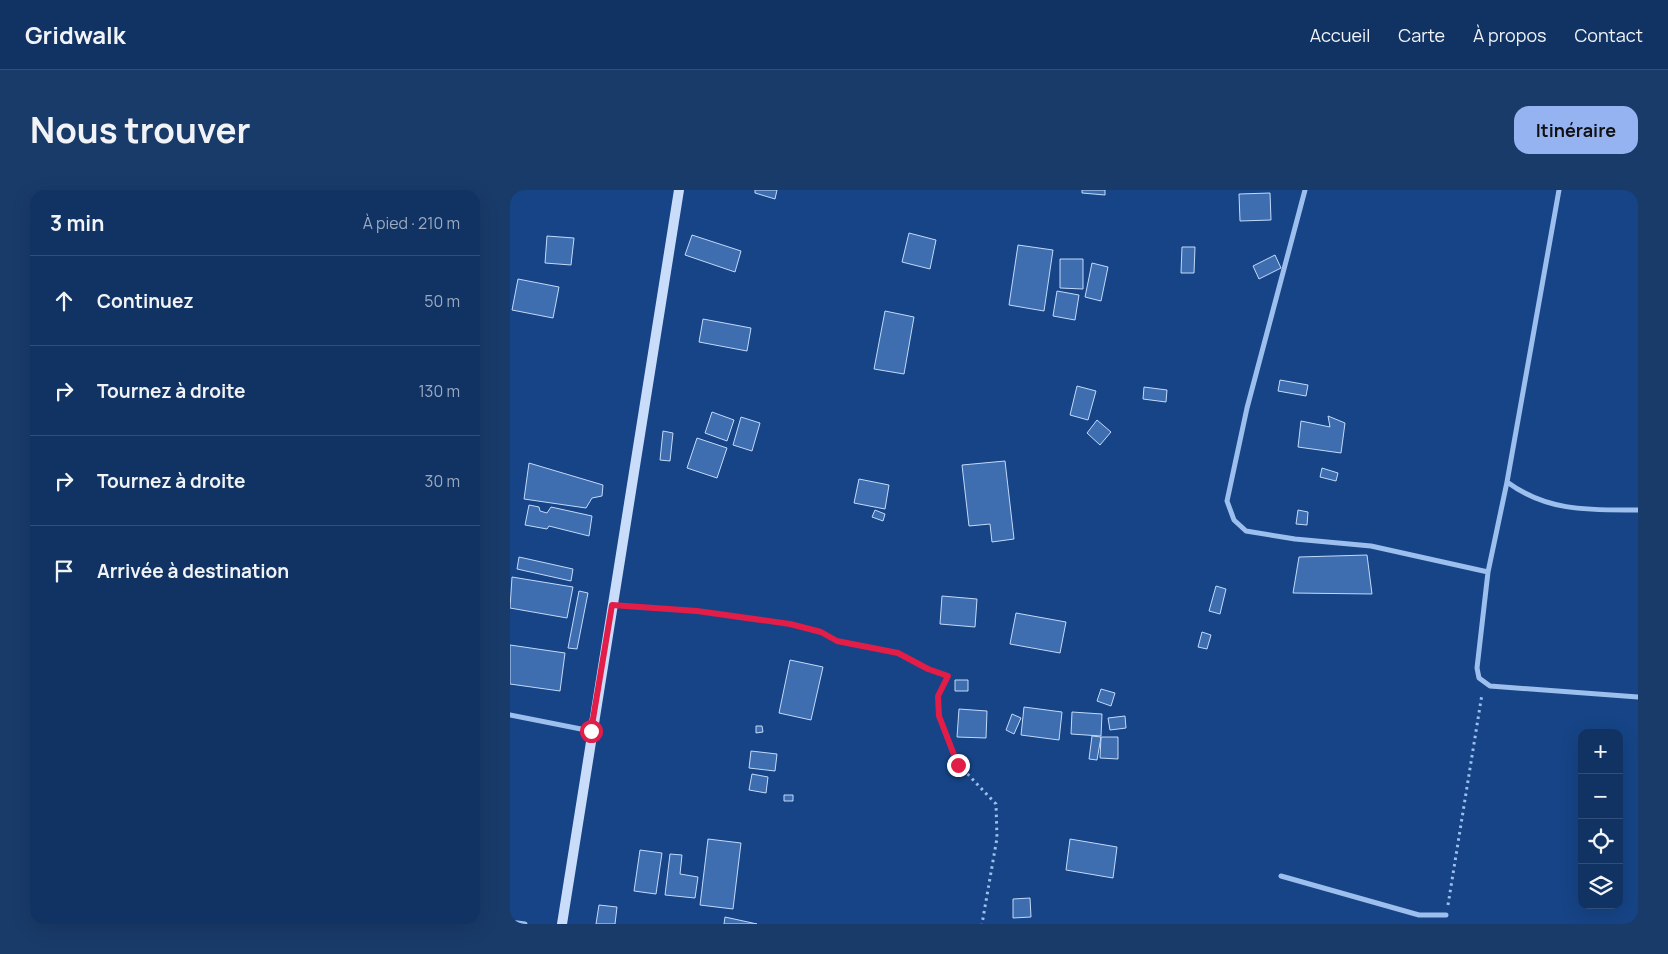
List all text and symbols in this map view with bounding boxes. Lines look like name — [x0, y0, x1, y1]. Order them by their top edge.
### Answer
text: Gridwalk — [25, 18, 126, 51]
text: Accueil — [1310, 23, 1370, 47]
text: Carte — [1398, 23, 1445, 47]
text: À propos — [1473, 23, 1546, 47]
text: Contact — [1574, 23, 1643, 47]
text: Nous trouver — [30, 106, 251, 154]
button: Itinéraire — [1514, 106, 1638, 154]
text: 3 min — [50, 209, 104, 237]
text: À pied · 210 m — [363, 212, 460, 234]
icon: ahead — [50, 287, 78, 315]
text: Continuez — [97, 288, 194, 314]
text: 50 m — [424, 290, 460, 312]
icon: right — [50, 377, 78, 405]
text: Tournez à droite — [97, 378, 245, 404]
text: 130 m — [418, 380, 460, 402]
icon: right — [50, 467, 78, 495]
text: Tournez à droite — [97, 468, 245, 494]
text: 30 m — [425, 470, 460, 492]
icon: arrive — [50, 557, 78, 585]
text: Arrivée à destination — [97, 558, 289, 584]
route start — [580, 720, 603, 743]
map controls — [1578, 729, 1623, 909]
button: + — [1578, 729, 1623, 774]
route end — [947, 754, 970, 777]
button: − — [1578, 774, 1623, 819]
button: locate — [1578, 819, 1623, 864]
button: layers — [1578, 864, 1623, 909]

